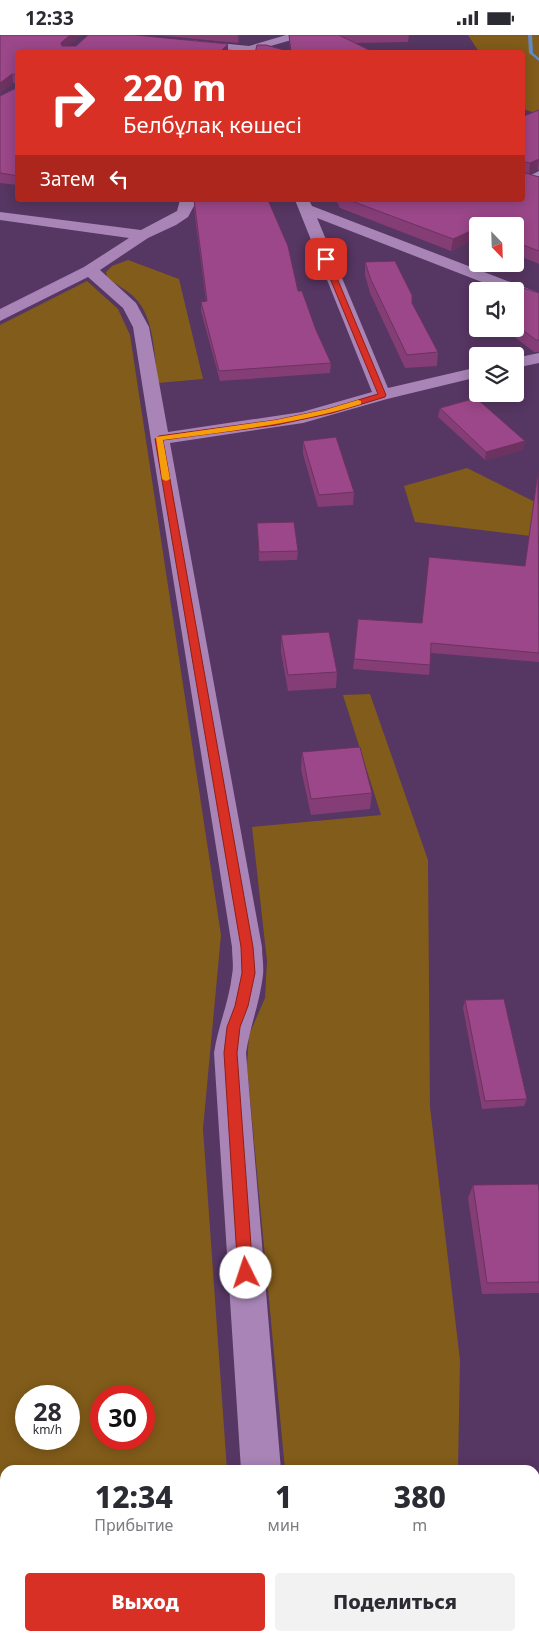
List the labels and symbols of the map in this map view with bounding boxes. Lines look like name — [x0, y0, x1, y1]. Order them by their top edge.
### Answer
north arrow — [469, 217, 524, 273]
pin — [305, 238, 347, 280]
position arrow — [219, 1246, 271, 1298]
speed limit sign: 30 — [90, 1385, 155, 1450]

